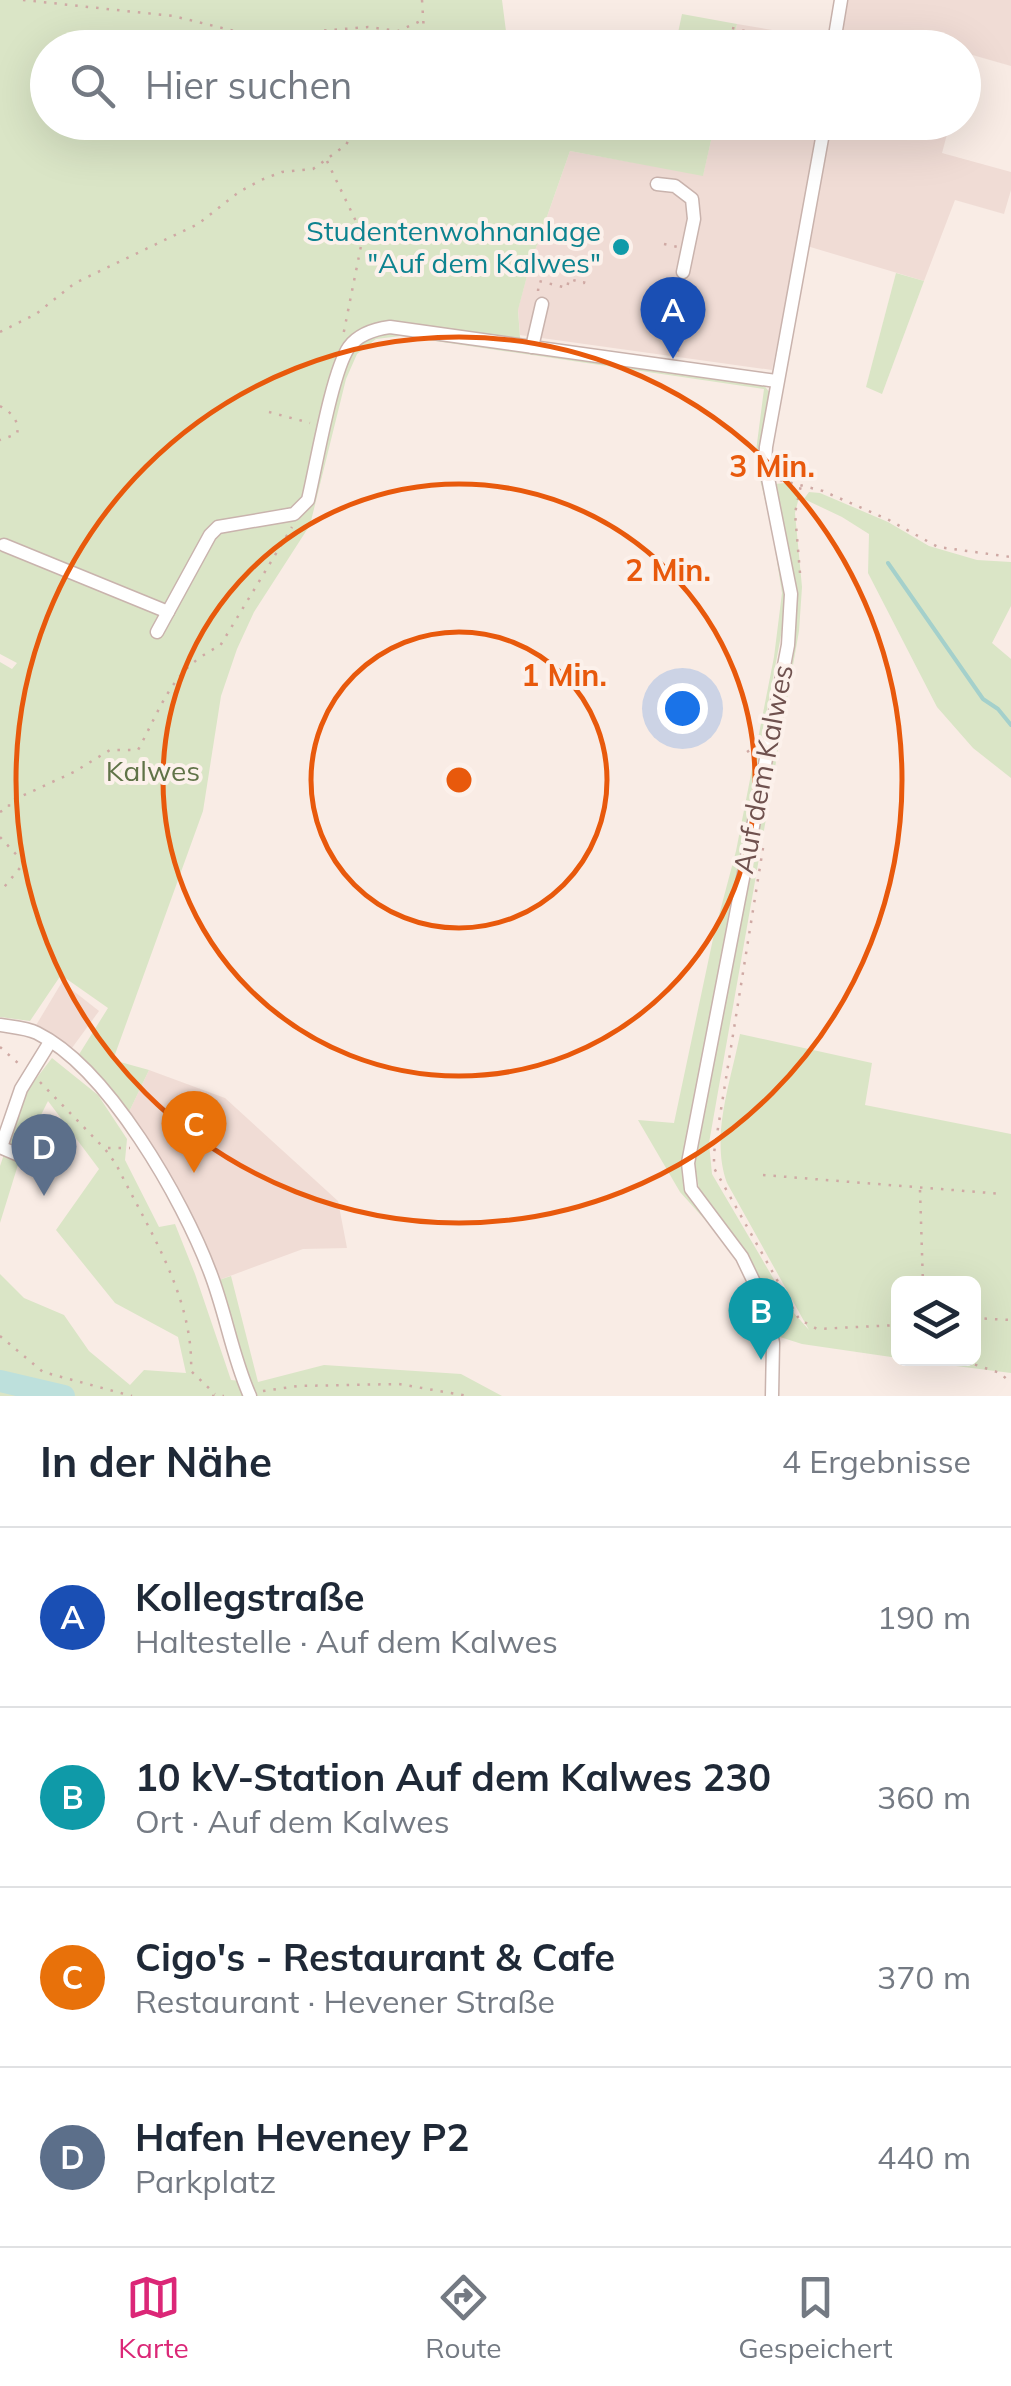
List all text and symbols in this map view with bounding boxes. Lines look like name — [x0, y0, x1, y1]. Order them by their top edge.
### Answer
search box — [30, 30, 981, 140]
icon: search — [65, 58, 120, 113]
text: Hier suchen — [145, 61, 352, 109]
place label: Studentenwohnanlage "Auf dem Kalwes" — [306, 213, 601, 280]
marker: Studentenwohnanlage "Auf dem Kalwes" — [610, 236, 632, 258]
pin: A — [640, 276, 706, 359]
text: 3 Min. — [729, 447, 815, 485]
text: 2 Min. — [625, 551, 711, 589]
text: 1 Min. — [521, 656, 607, 694]
street label: Auf dem Kalwes — [725, 662, 800, 876]
your location — [657, 683, 708, 734]
park label: Kalwes — [106, 753, 200, 788]
centre of rings — [441, 762, 477, 798]
pin: C — [162, 1090, 226, 1173]
pin: D — [12, 1114, 76, 1196]
map controls — [891, 1276, 981, 1366]
button: layers — [891, 1276, 981, 1366]
pin: B — [728, 1278, 794, 1360]
text: In der Nähe — [40, 1435, 272, 1488]
text: 4 Ergebnisse — [782, 1441, 971, 1481]
text: Kollegstraße — [135, 1573, 365, 1621]
text: A — [60, 1597, 85, 1637]
text: 190 m — [877, 1597, 971, 1637]
text: Haltestelle · Auf dem Kalwes — [135, 1621, 558, 1661]
text: 10 kV-Station Auf dem Kalwes 230 — [135, 1753, 771, 1801]
text: B — [61, 1777, 84, 1817]
text: 360 m — [877, 1777, 971, 1817]
text: Ort · Auf dem Kalwes — [135, 1801, 450, 1841]
text: Cigo's - Restaurant & Cafe — [135, 1933, 615, 1981]
text: C — [62, 1957, 83, 1997]
text: 370 m — [877, 1957, 971, 1997]
text: Restaurant · Hevener Straße — [135, 1981, 555, 2021]
text: Hafen Heveney P2 — [135, 2113, 469, 2161]
text: D — [60, 2137, 85, 2177]
text: 440 m — [877, 2137, 971, 2177]
text: Parkplatz — [135, 2161, 276, 2201]
tab: Karte — [118, 2270, 189, 2365]
tab: Route — [425, 2270, 501, 2365]
tab: Gespeichert — [738, 2270, 893, 2365]

